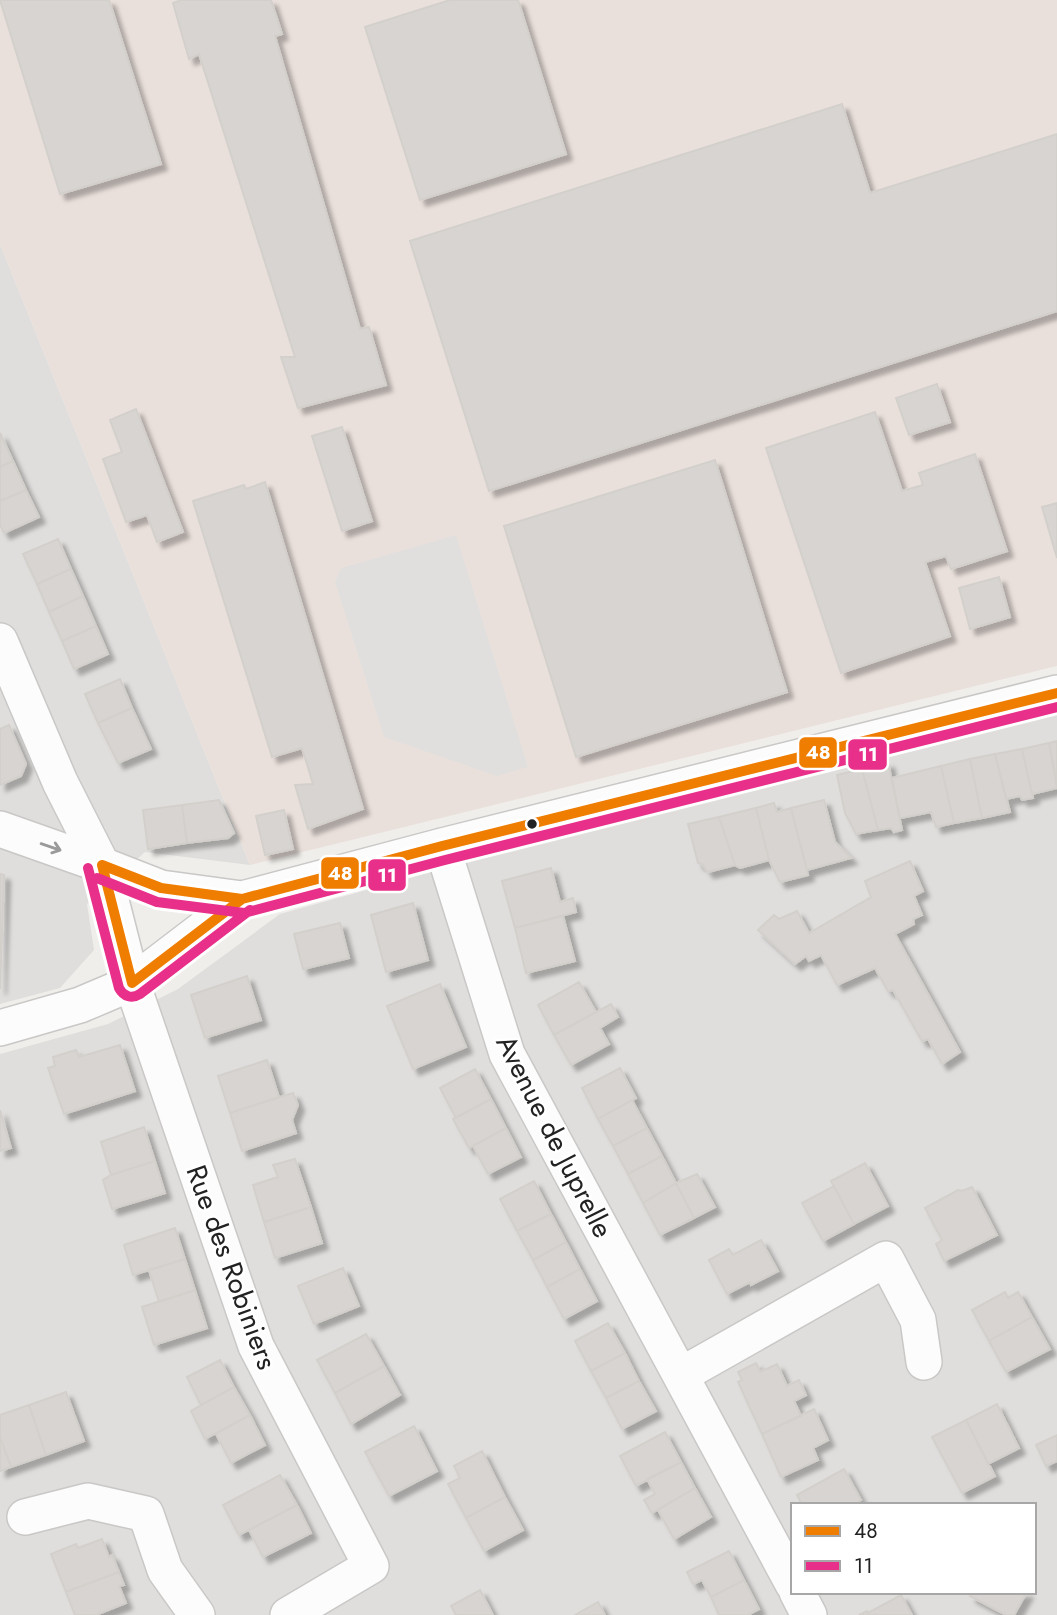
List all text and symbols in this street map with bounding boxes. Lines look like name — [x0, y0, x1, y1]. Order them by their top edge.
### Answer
line badge: 48 — [798, 736, 838, 769]
line badge: 11 — [847, 738, 888, 771]
text: 48 — [805, 739, 831, 766]
text: 11 — [858, 741, 878, 768]
unlabelled marker — [525, 817, 539, 831]
one-way arrow — [39, 842, 61, 854]
line badge: 48 — [320, 856, 360, 890]
line badge: 11 — [367, 858, 407, 892]
text: 48 — [327, 860, 353, 887]
text: 11 — [377, 862, 397, 889]
street label: Avenue de Juprelle — [486, 1028, 623, 1245]
street label: Rue des Robiniers — [176, 1159, 288, 1375]
legend — [791, 1503, 1036, 1594]
text: 48 — [854, 1516, 878, 1546]
text: 11 — [854, 1551, 873, 1581]

